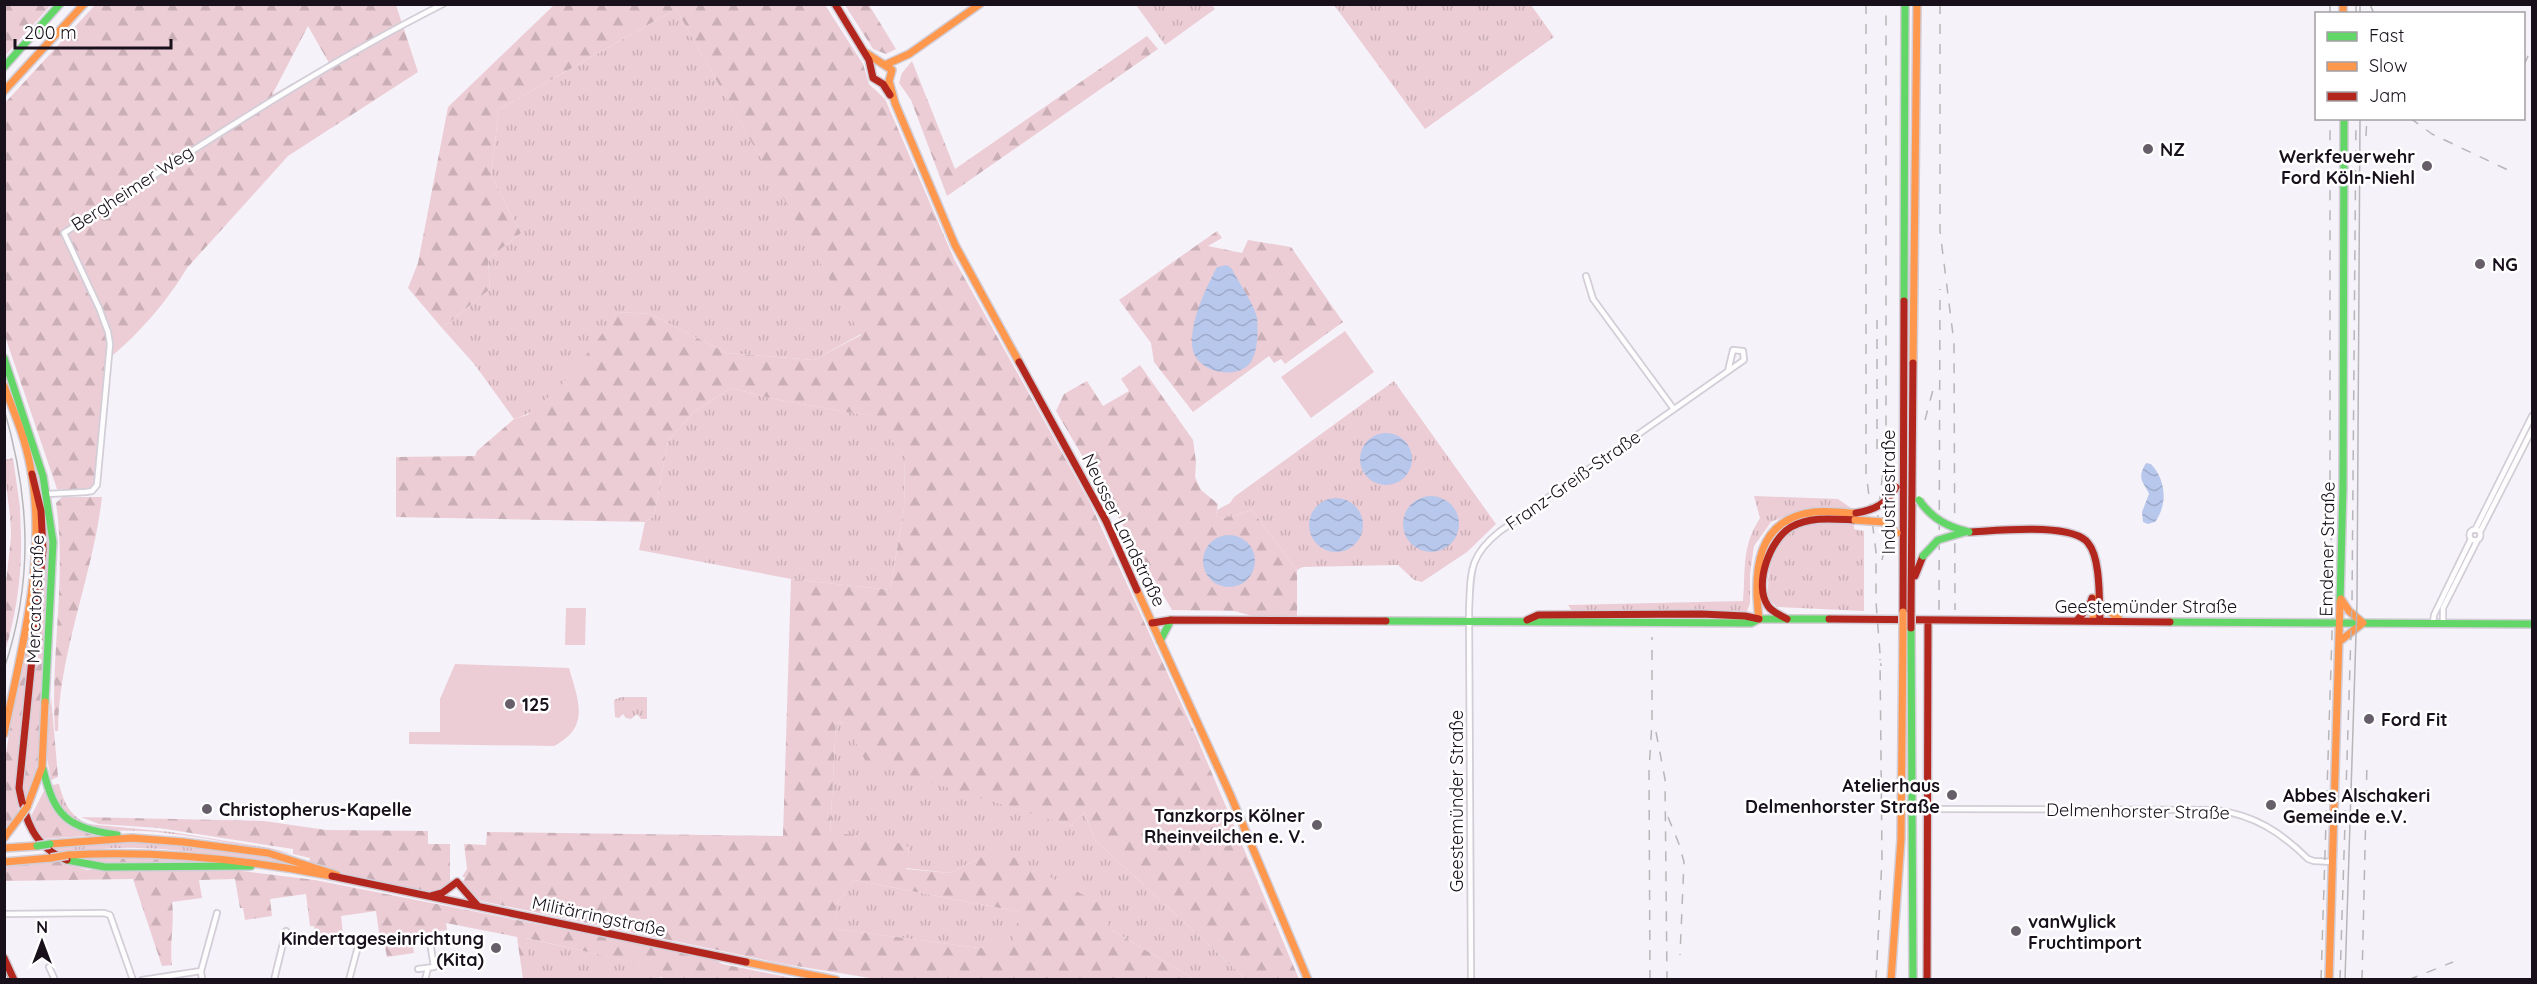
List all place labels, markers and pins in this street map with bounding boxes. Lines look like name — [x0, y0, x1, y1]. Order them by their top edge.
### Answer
place label: NZ — [2160, 138, 2185, 161]
marker: NZ — [2141, 142, 2155, 156]
place label: Werkfeuerwehr Ford Köln-Niehl — [2279, 145, 2415, 189]
marker: Werkfeuerwehr Ford Köln-Niehl — [2420, 159, 2434, 173]
place label: NG — [2492, 253, 2518, 276]
marker: NG — [2473, 257, 2487, 271]
place label: 125 — [522, 693, 550, 716]
marker: 125 — [503, 697, 517, 711]
place label: Ford Fit — [2381, 708, 2448, 731]
marker: Ford Fit — [2362, 712, 2376, 726]
place label: Atelierhaus Delmenhorster Straße — [1745, 774, 1940, 818]
place label: Abbes Alschakeri Gemeinde e.V. — [2283, 784, 2430, 828]
marker: Atelierhaus Delmenhorster Straße — [1945, 788, 1959, 802]
place label: Christopherus-Kapelle — [219, 798, 412, 821]
marker: Abbes Alschakeri Gemeinde e.V. — [2264, 798, 2278, 812]
marker: Christopherus-Kapelle — [200, 802, 214, 816]
place label: Tanzkorps Kölner Rheinveilchen e. V. — [1144, 804, 1305, 848]
marker: Tanzkorps Kölner Rheinveilchen e. V. — [1310, 818, 1324, 832]
place label: vanWylick Fruchtimport — [2028, 910, 2142, 954]
marker: vanWylick Fruchtimport — [2009, 924, 2023, 938]
place label: Kindertageseinrichtung (Kita) — [281, 927, 484, 971]
marker: Kindertageseinrichtung (Kita) — [489, 941, 503, 955]

